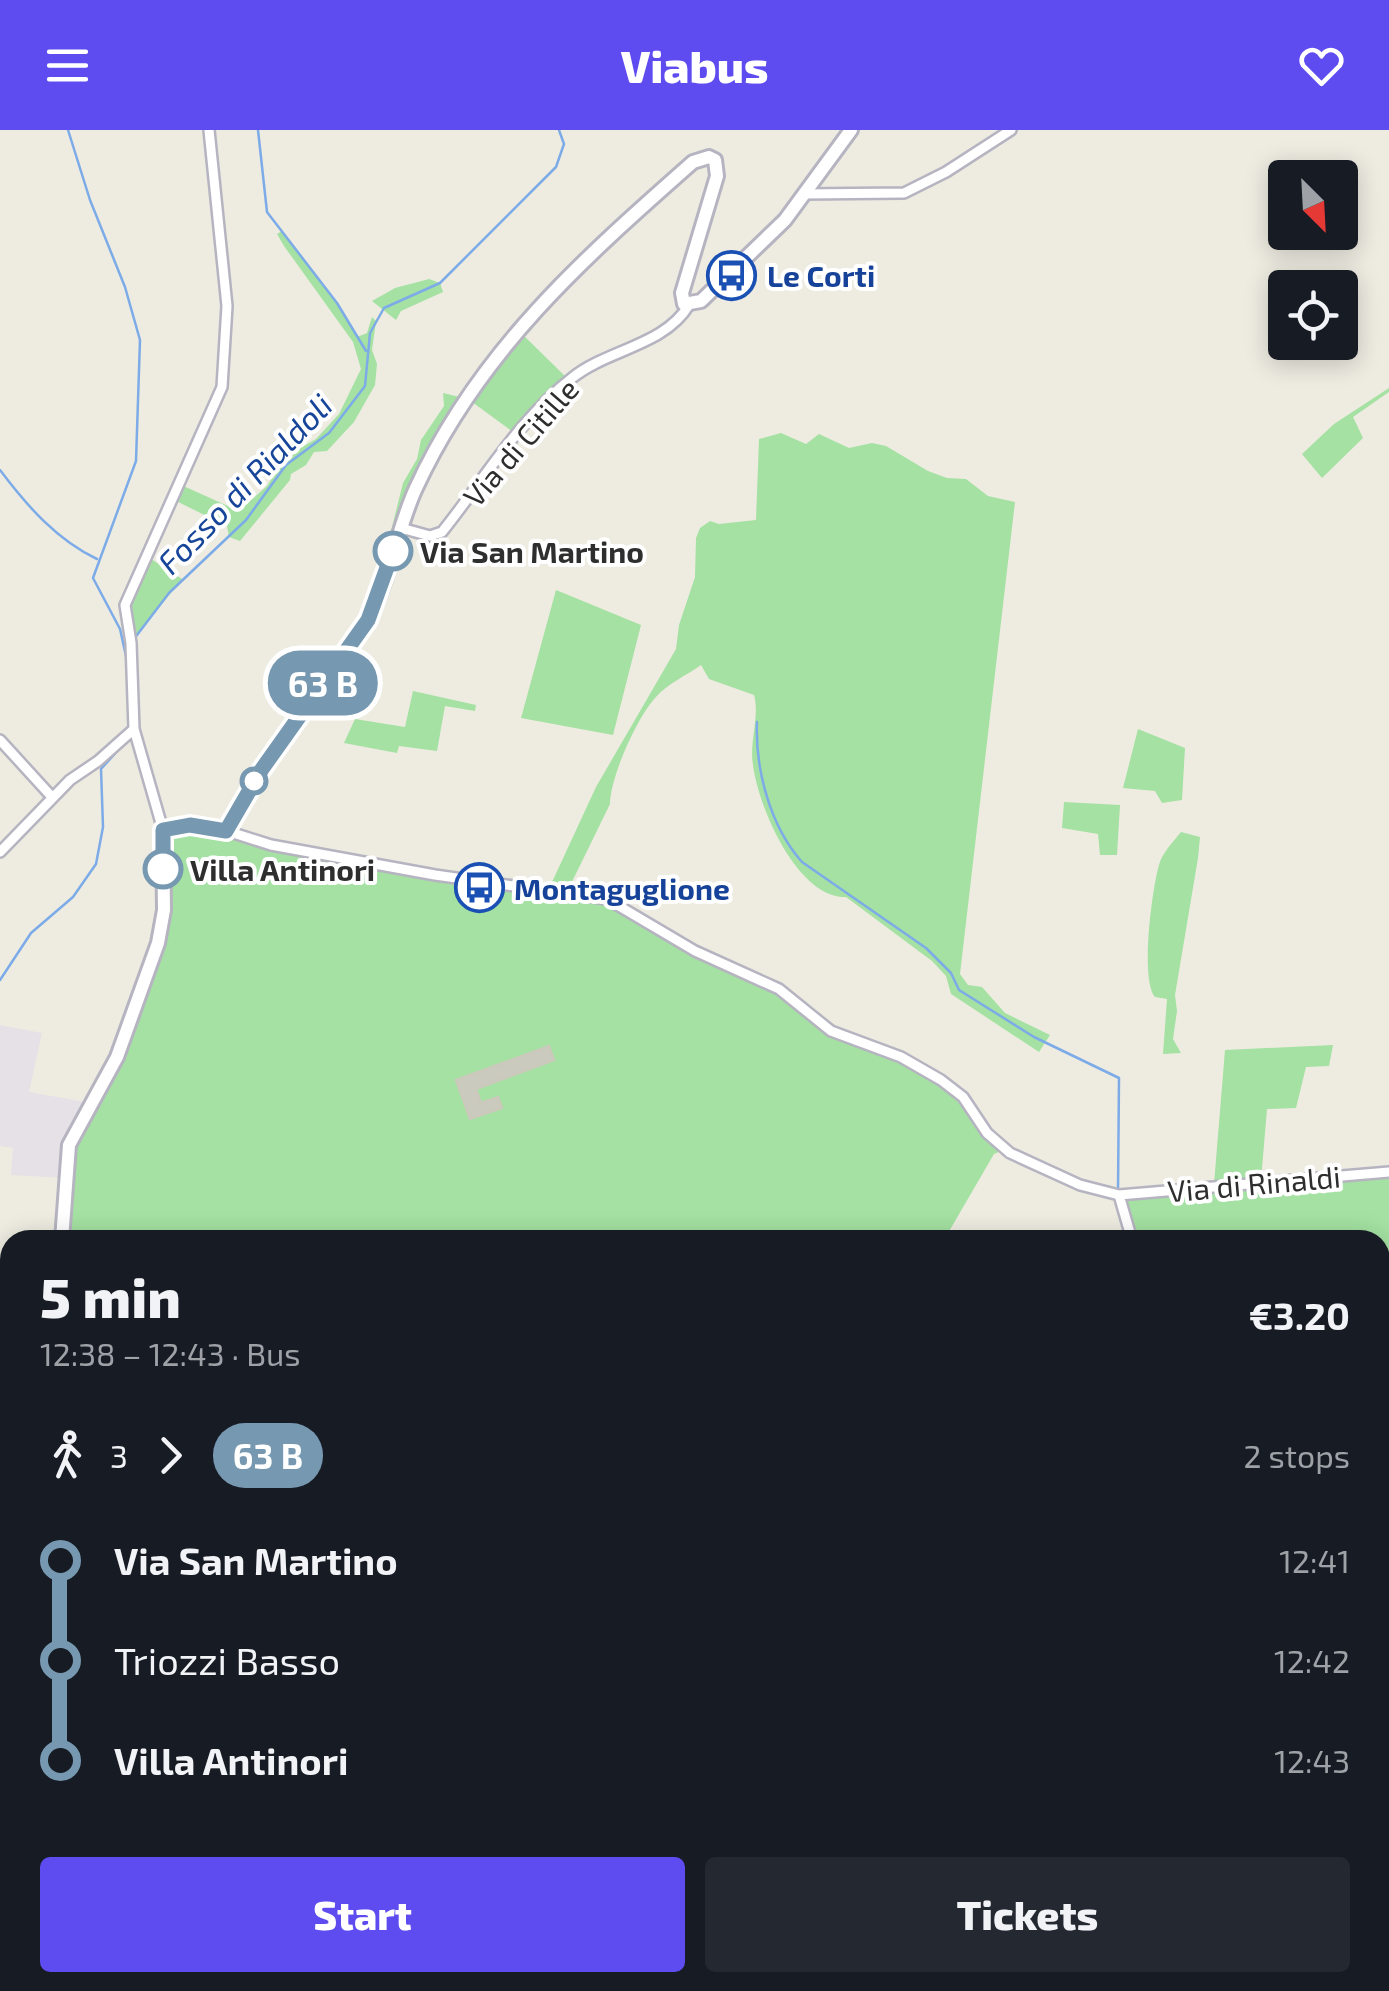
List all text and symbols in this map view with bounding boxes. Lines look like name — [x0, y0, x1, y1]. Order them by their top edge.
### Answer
icon: menu — [40, 38, 95, 93]
text: Viabus — [621, 38, 768, 92]
icon: heart — [1294, 38, 1349, 93]
north arrow — [1268, 160, 1358, 250]
map controls — [1268, 160, 1358, 360]
bus stop icon: Le Corti — [706, 249, 758, 301]
place label: Le Corti — [767, 257, 875, 293]
button: locate — [1268, 270, 1358, 360]
street label: Via di Citille — [455, 371, 585, 513]
water label: Fosso di Rialdoli — [149, 385, 339, 581]
marker: Via San Martino — [374, 532, 412, 570]
place label: Via San Martino — [420, 533, 644, 569]
line badge: 63 B — [253, 650, 393, 716]
text: 63 B — [288, 662, 358, 704]
unlabelled marker — [241, 768, 267, 794]
marker: Villa Antinori — [144, 850, 182, 888]
place label: Villa Antinori — [190, 851, 375, 887]
bus stop icon: Montaguglione — [453, 862, 505, 914]
place label: Montaguglione — [514, 870, 730, 906]
street label: Via di Rinaldi — [1166, 1158, 1342, 1208]
text: 5 min — [40, 1263, 181, 1329]
text: €3.20 — [1249, 1292, 1350, 1338]
text: 12:38 – 12:43 · Bus — [40, 1334, 301, 1372]
icon: walk — [40, 1428, 95, 1483]
icon: forward — [143, 1428, 198, 1483]
text: 63 B — [233, 1434, 303, 1476]
text: 3 — [110, 1436, 128, 1474]
text: 2 stops — [1243, 1436, 1350, 1474]
text: Via San Martino — [114, 1537, 398, 1583]
text: 12:41 — [1279, 1541, 1350, 1579]
text: Triozzi Basso — [114, 1637, 340, 1683]
text: 12:42 — [1274, 1641, 1350, 1679]
text: Villa Antinori — [114, 1737, 348, 1783]
text: 12:43 — [1274, 1741, 1350, 1779]
button: Start — [40, 1857, 685, 1972]
button: Tickets — [705, 1857, 1350, 1972]

